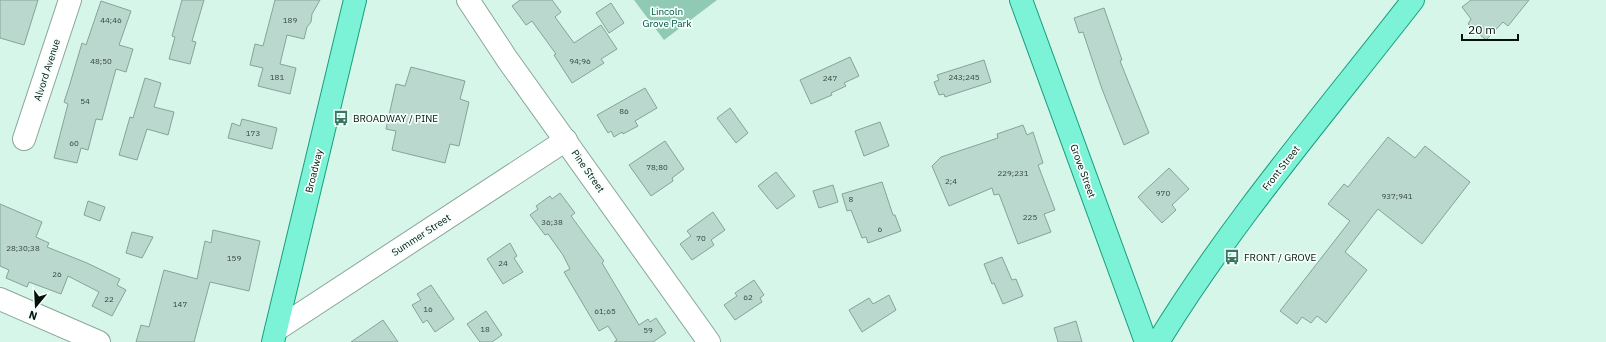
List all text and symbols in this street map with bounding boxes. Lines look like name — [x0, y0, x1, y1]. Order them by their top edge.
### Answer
park label: Lincoln Grove Park — [642, 5, 692, 30]
house number: 44;46 — [100, 15, 122, 25]
house number: 189 — [283, 15, 297, 25]
scale bar — [1462, 16, 1518, 42]
text: 20 m — [1468, 22, 1496, 37]
street label: Alvord Avenue — [31, 37, 63, 103]
house number: 48;50 — [90, 56, 112, 66]
house number: 94;96 — [569, 56, 591, 66]
house number: 181 — [270, 72, 284, 82]
house number: 243;245 — [948, 72, 980, 82]
house number: 247 — [823, 73, 837, 83]
house number: 54 — [80, 96, 90, 106]
house number: 86 — [619, 106, 629, 116]
bus stop icon: BROADWAY / PINE — [332, 109, 350, 127]
place label: BROADWAY / PINE — [353, 112, 438, 125]
house number: 173 — [246, 128, 260, 138]
house number: 60 — [69, 138, 79, 148]
street label: Grove Street — [1067, 142, 1099, 200]
street label: Front Street — [1259, 142, 1303, 193]
street label: Pine Street — [568, 147, 608, 195]
street label: Broadway — [302, 148, 326, 194]
house number: 78;80 — [646, 162, 668, 172]
house number: 229;231 — [997, 168, 1029, 178]
house number: 2;4 — [945, 176, 957, 186]
house number: 970 — [1156, 188, 1170, 198]
house number: 937;941 — [1381, 191, 1413, 201]
house number: 8 — [849, 194, 854, 204]
street label: Summer Street — [389, 211, 453, 259]
house number: 225 — [1023, 212, 1037, 222]
house number: 36;38 — [541, 217, 563, 227]
house number: 6 — [878, 224, 883, 234]
house number: 70 — [696, 233, 706, 243]
house number: 28;30;38 — [6, 243, 40, 253]
bus stop icon: FRONT / GROVE — [1223, 248, 1241, 266]
place label: FRONT / GROVE — [1244, 251, 1317, 264]
house number: 159 — [227, 253, 241, 263]
house number: 24 — [498, 258, 508, 268]
house number: 26 — [52, 269, 62, 279]
north arrow — [16, 286, 56, 326]
house number: 62 — [743, 292, 753, 302]
house number: 22 — [104, 294, 114, 304]
house number: 147 — [173, 299, 187, 309]
house number: 16 — [423, 304, 433, 314]
house number: 61;65 — [594, 306, 616, 316]
text: N — [27, 308, 39, 323]
house number: 18 — [480, 324, 490, 334]
house number: 59 — [643, 325, 653, 335]

